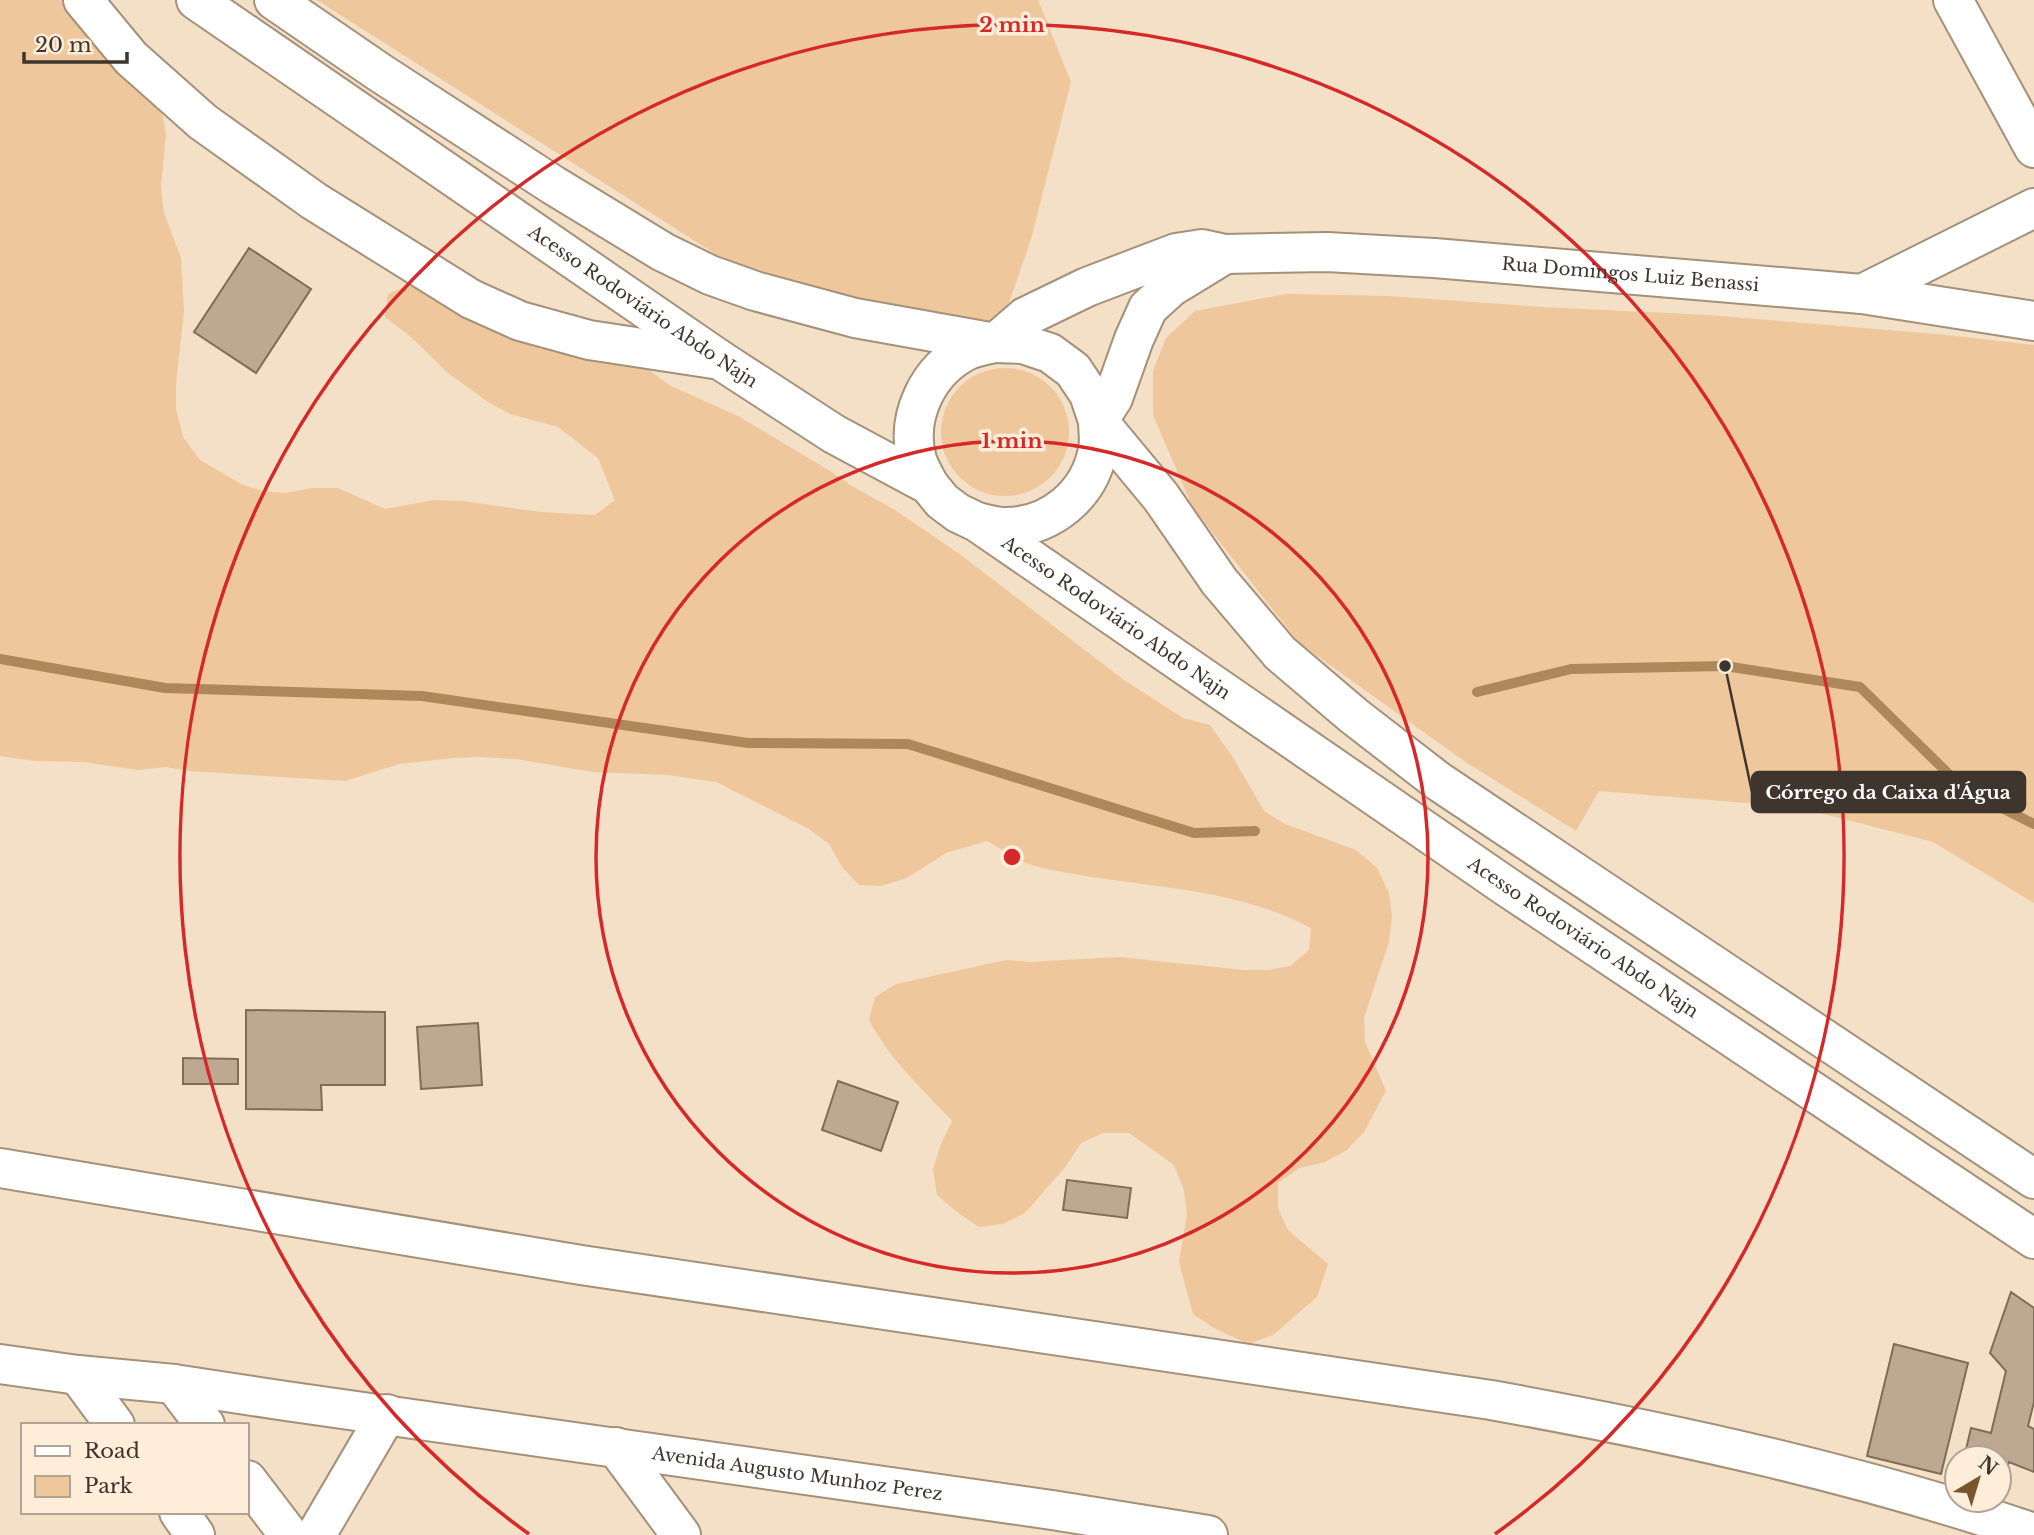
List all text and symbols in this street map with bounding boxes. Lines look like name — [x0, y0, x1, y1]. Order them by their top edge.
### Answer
text: 2 min — [979, 12, 1045, 38]
scale bar — [24, 21, 128, 65]
text: 20 m — [35, 32, 92, 58]
street label: Acesso Rodoviário Abdo Najn — [523, 220, 762, 392]
street label: Rua Domingos Luiz Benassi — [1501, 253, 1760, 296]
text: 1 min — [982, 428, 1042, 454]
street label: Acesso Rodoviário Abdo Najn — [997, 531, 1235, 704]
callout: Córrego da Caixa d'Água — [1752, 772, 2025, 812]
text: Córrego da Caixa d'Água — [1765, 781, 2011, 804]
centre of rings — [1000, 845, 1024, 869]
street label: Acesso Rodoviário Abdo Najn — [1463, 852, 1702, 1023]
legend — [21, 1423, 248, 1514]
text: Road — [84, 1438, 140, 1464]
street label: Avenida Augusto Munhoz Perez — [650, 1442, 944, 1505]
north arrow — [1943, 1444, 2013, 1514]
text: N — [1974, 1451, 2002, 1481]
text: Park — [84, 1473, 133, 1499]

